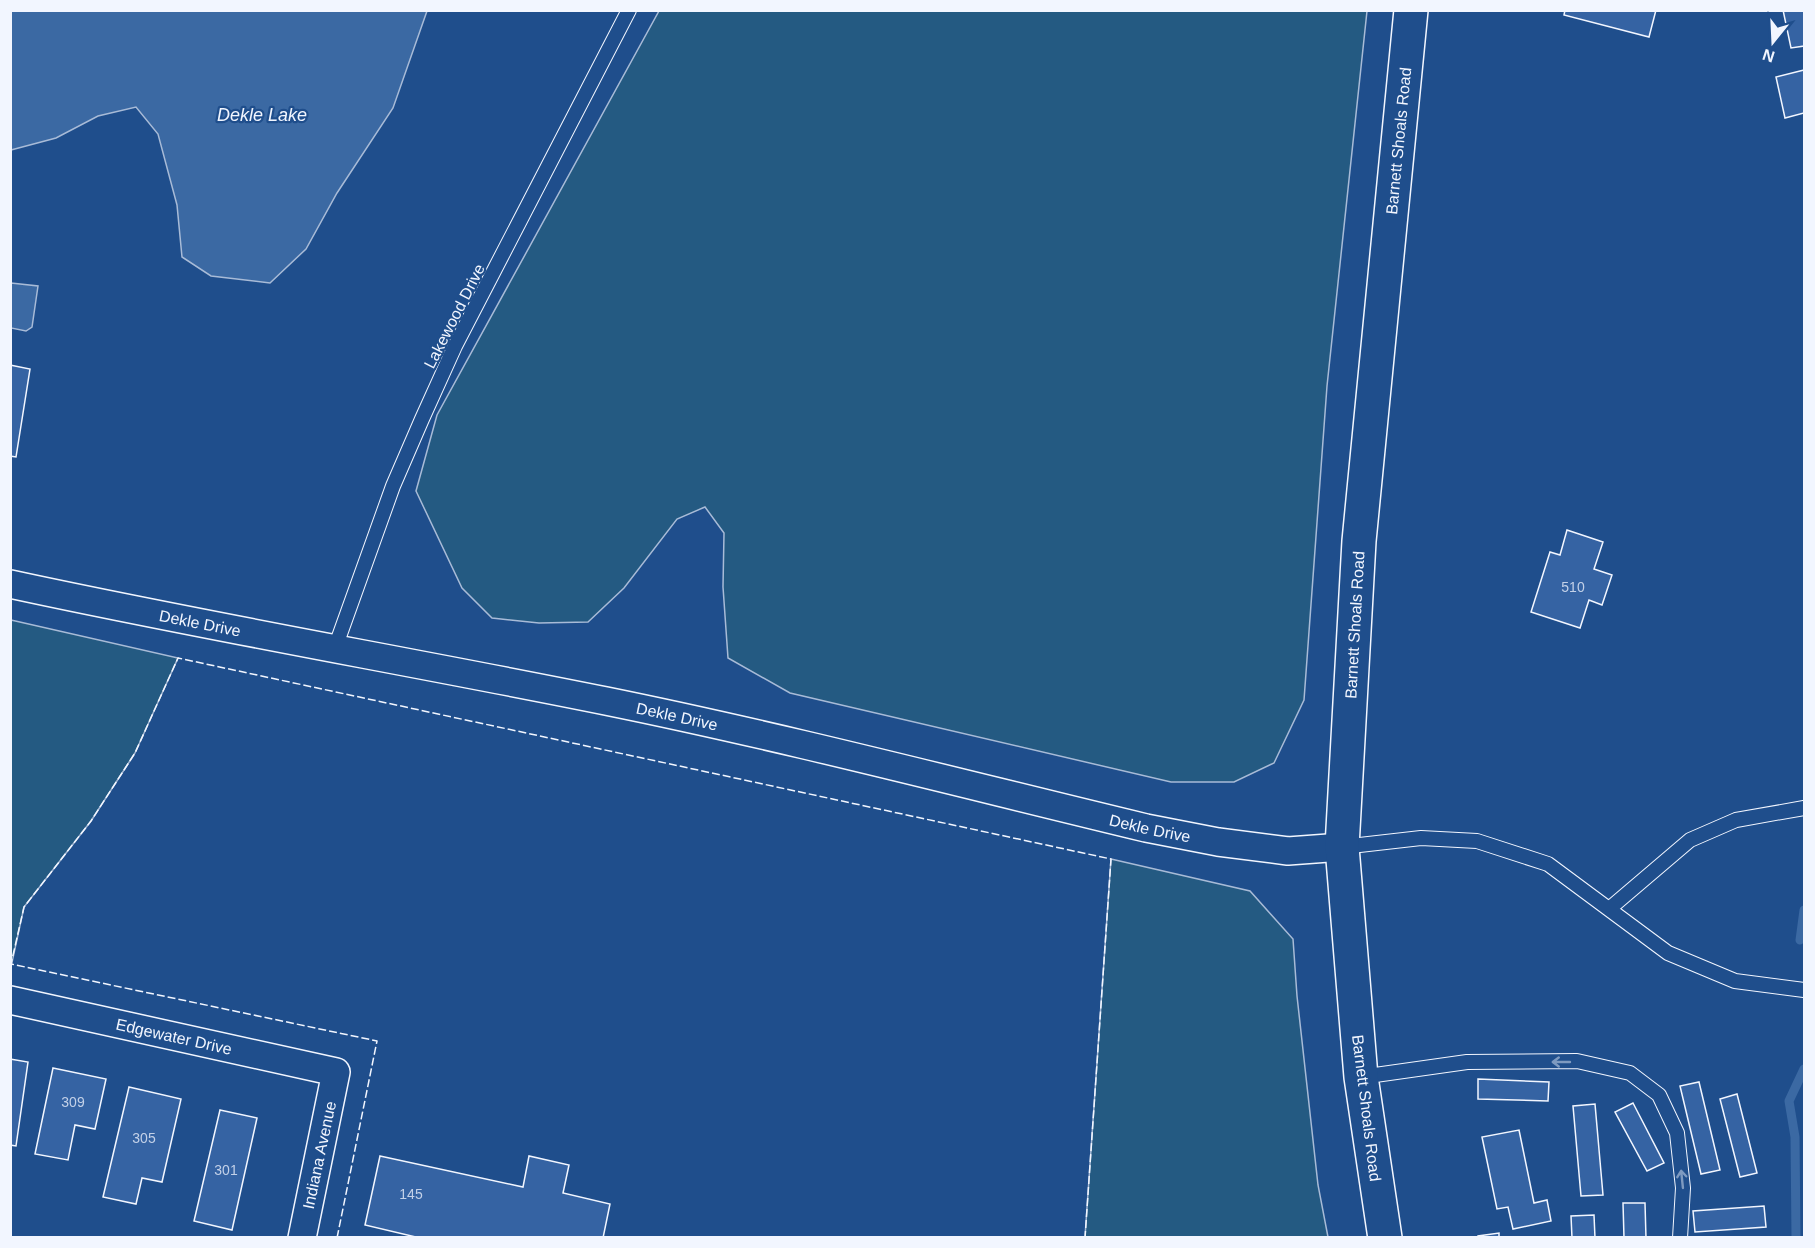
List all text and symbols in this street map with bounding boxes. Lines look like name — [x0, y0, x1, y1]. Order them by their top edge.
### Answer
north arrow — [1743, 12, 1803, 72]
text: N — [1760, 46, 1777, 66]
street label: Barnett Shoals Road — [1383, 67, 1414, 215]
water label: Dekle Lake — [217, 105, 307, 125]
street label: Lakewood Drive — [421, 261, 488, 371]
street label: Barnett Shoals Road — [1342, 551, 1367, 699]
house number: 510 — [1561, 579, 1585, 595]
street label: Dekle Drive — [158, 607, 242, 640]
street label: Dekle Drive — [635, 699, 719, 734]
street label: Dekle Drive — [1107, 811, 1192, 845]
street label: Edgewater Drive — [114, 1016, 234, 1058]
street label: Barnett Shoals Road — [1349, 1034, 1384, 1182]
one-way arrow — [1552, 1056, 1572, 1068]
house number: 309 — [61, 1094, 85, 1110]
street label: Indiana Avenue — [300, 1099, 339, 1211]
house number: 305 — [132, 1130, 156, 1146]
house number: 301 — [214, 1162, 238, 1178]
one-way arrow — [1676, 1170, 1687, 1190]
house number: 145 — [399, 1186, 423, 1202]

